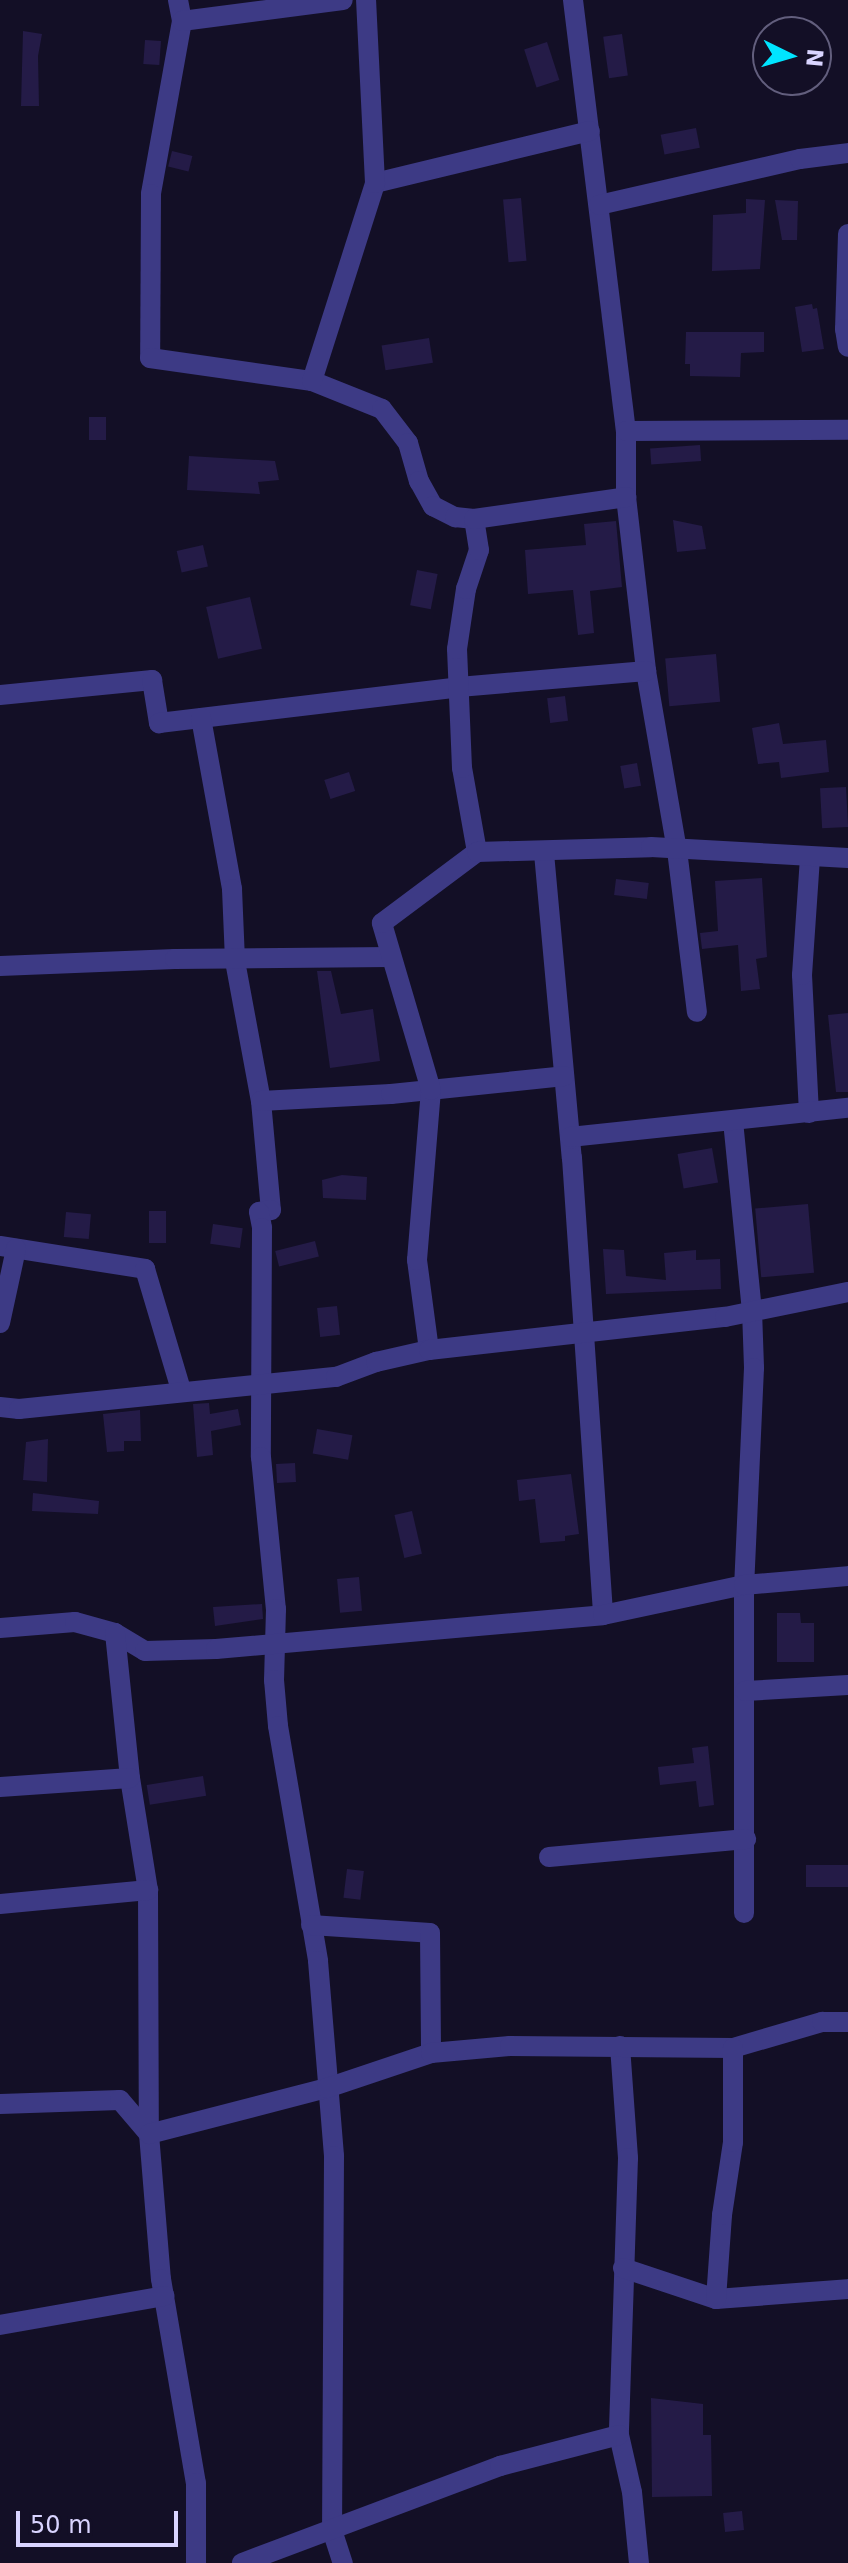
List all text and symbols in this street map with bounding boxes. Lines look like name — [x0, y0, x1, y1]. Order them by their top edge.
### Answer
north arrow — [752, 16, 832, 96]
text: N — [801, 48, 828, 68]
scale bar — [20, 2495, 182, 2545]
text: 50 m — [30, 2511, 92, 2539]

